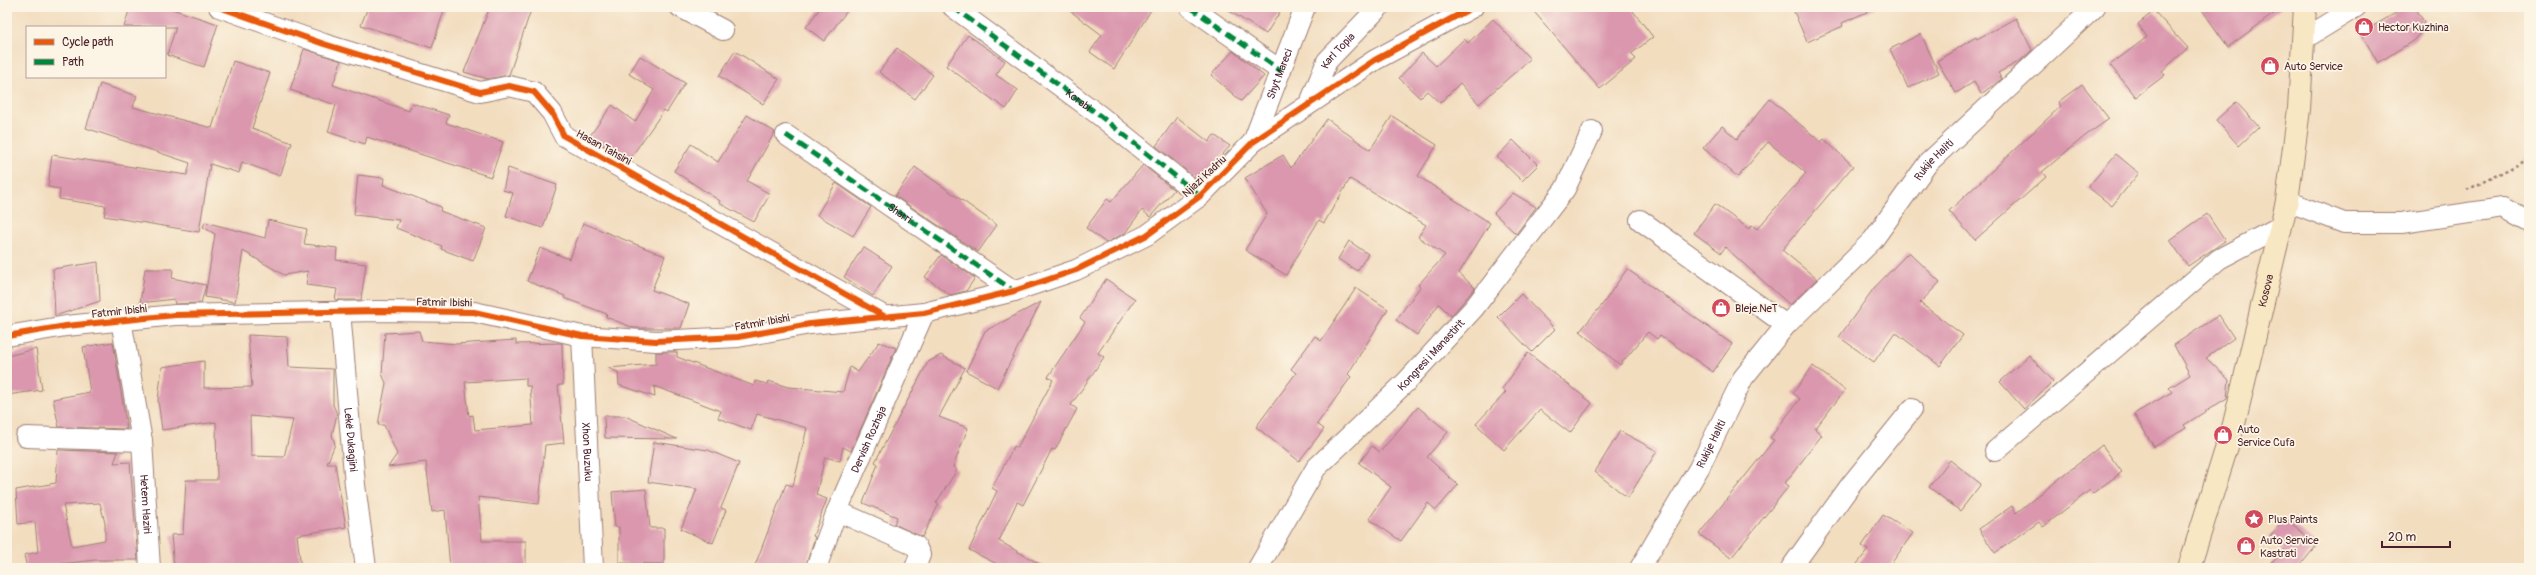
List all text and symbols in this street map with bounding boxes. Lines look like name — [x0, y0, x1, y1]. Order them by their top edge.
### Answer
shop icon: Hector Kuzhina — [2353, 16, 2375, 38]
place label: Hector Kuzhina — [2378, 21, 2449, 34]
legend — [26, 26, 166, 78]
street label: Karl Topia — [1319, 30, 1358, 71]
text: Cycle path — [62, 35, 114, 50]
street label: Shyt Mareci — [1264, 47, 1295, 101]
text: Path — [62, 55, 84, 70]
shop icon: Auto Service — [2259, 55, 2281, 77]
place label: Auto Service — [2284, 60, 2343, 73]
street label: Korabi — [1063, 86, 1094, 114]
street label: Hasan Tahsini — [574, 127, 634, 168]
street label: Rukije Haliti — [1912, 137, 1956, 183]
street label: Njiazi Kadriu — [1180, 153, 1229, 200]
street label: Sharri — [885, 200, 914, 226]
street label: Kosova — [2256, 273, 2276, 308]
street label: Fatmir Ibishi — [416, 296, 472, 309]
shop icon: Bleje.NeT — [1710, 297, 1732, 319]
street label: Fatmir Ibishi — [91, 302, 148, 321]
place label: Bleje.NeT — [1735, 302, 1778, 315]
street label: Fatmir Ibishi — [733, 311, 791, 334]
street label: Kongresi i Manastirit — [1395, 316, 1468, 394]
street label: Dervish Rozhaja — [849, 404, 889, 475]
street label: Lekë Dukagjini — [341, 407, 360, 472]
street label: Rukije Haliti — [1694, 418, 1729, 470]
street label: Xhon Buzuku — [579, 422, 595, 482]
place label: Auto Service Cufa — [2237, 423, 2295, 449]
shop icon: Auto Service Cufa — [2212, 424, 2234, 446]
street label: Hetem Haziri — [137, 474, 154, 534]
place icon: Plus Paints — [2243, 508, 2265, 530]
place label: Plus Paints — [2268, 513, 2318, 526]
scale bar — [2382, 523, 2450, 549]
text: 20 m — [2388, 530, 2417, 545]
place label: Auto Service Kastrati — [2260, 534, 2319, 560]
shop icon: Auto Service Kastrati — [2235, 535, 2257, 557]

